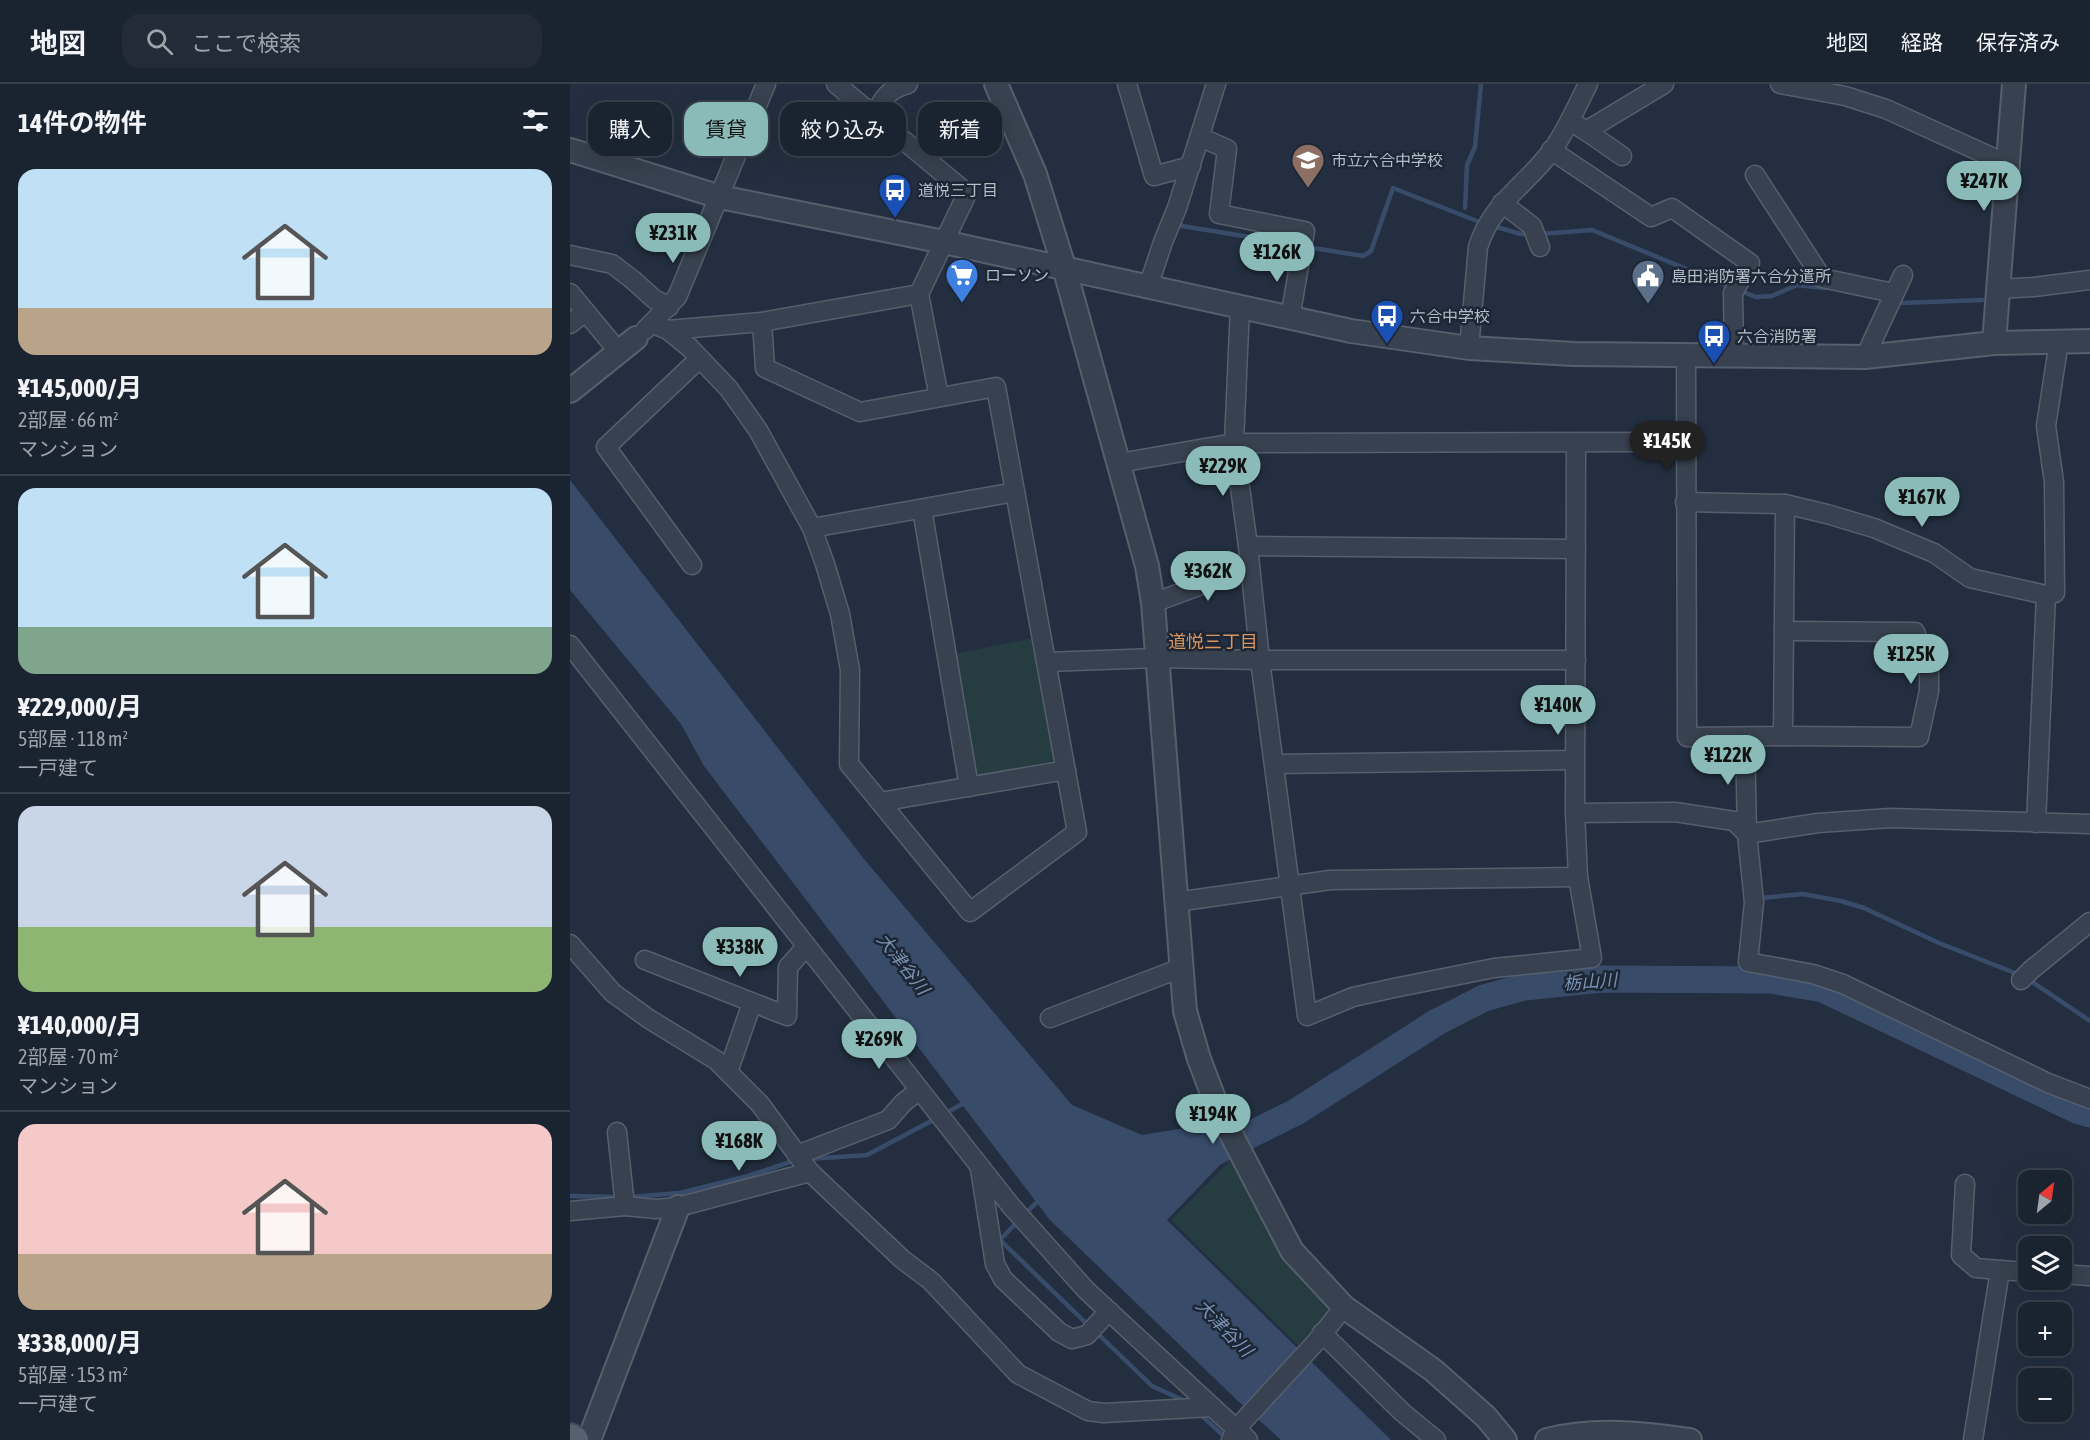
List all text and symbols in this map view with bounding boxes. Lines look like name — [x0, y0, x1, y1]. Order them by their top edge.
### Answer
search box — [122, 14, 542, 68]
icon: search — [143, 25, 176, 58]
text: 地図 — [30, 27, 86, 59]
text: ここで検索 — [191, 30, 301, 56]
text: 地図 — [1826, 30, 1868, 54]
text: 経路 — [1901, 30, 1943, 54]
text: 保存済み — [1976, 30, 2060, 54]
chip: 購入 — [588, 102, 672, 156]
chip: 賃貸 — [684, 102, 768, 156]
chip: 絞り込み — [780, 102, 906, 156]
chip: 新着 — [918, 102, 1002, 156]
icon: filters — [519, 104, 552, 137]
text: 14件の物件 — [18, 108, 146, 138]
school or university icon: 市立六合中学校 — [1290, 142, 1326, 189]
place label: 市立六合中学校 — [1331, 151, 1443, 169]
pin: ¥247K — [1942, 161, 2026, 212]
text: ¥247K — [1961, 169, 2007, 192]
bus stop icon: 道悦三丁目 — [877, 172, 913, 219]
place label: 道悦三丁目 — [918, 181, 998, 199]
icon: home — [231, 208, 339, 316]
pin: ¥231K — [631, 213, 715, 264]
text: ¥231K — [650, 221, 696, 244]
pin: ¥126K — [1235, 232, 1319, 283]
text: ¥126K — [1254, 240, 1300, 263]
supermarket icon: ローソン — [944, 257, 980, 304]
public building icon: 島田消防署六合分遣所 — [1630, 258, 1666, 305]
place label: ローソン — [985, 266, 1049, 284]
place label: 島田消防署六合分遣所 — [1671, 267, 1831, 285]
bus stop icon: 六合中学校 — [1369, 298, 1405, 345]
place label: 六合中学校 — [1410, 307, 1490, 325]
bus stop icon: 六合消防署 — [1696, 318, 1732, 365]
place label: 六合消防署 — [1737, 327, 1817, 345]
text: ¥145,000/月 — [18, 373, 142, 403]
text: 2部屋 · 66 m² — [18, 408, 119, 431]
pin: ¥145K — [1625, 421, 1709, 472]
text: ¥145K — [1644, 429, 1690, 452]
text: マンション — [18, 437, 118, 460]
pin: ¥229K — [1181, 446, 1265, 497]
text: ¥229K — [1200, 454, 1246, 477]
pin: ¥167K — [1880, 477, 1964, 528]
text: ¥167K — [1899, 485, 1945, 508]
icon: home — [231, 527, 339, 635]
pin: ¥362K — [1166, 551, 1250, 602]
text: ¥362K — [1185, 559, 1231, 582]
district label: 道悦三丁目 — [1168, 631, 1258, 652]
pin: ¥125K — [1869, 634, 1953, 685]
text: ¥125K — [1888, 642, 1934, 665]
pin: ¥140K — [1516, 685, 1600, 736]
text: ¥229,000/月 — [18, 692, 142, 722]
text: ¥140K — [1535, 693, 1581, 716]
text: 5部屋 · 118 m² — [18, 727, 128, 750]
pin: ¥122K — [1686, 735, 1770, 786]
text: ¥122K — [1705, 743, 1751, 766]
text: 一戸建て — [18, 756, 98, 779]
icon: home — [231, 845, 339, 953]
pin: ¥338K — [698, 927, 782, 978]
water label: 大津谷川 — [873, 929, 935, 1000]
text: ¥338K — [717, 935, 763, 958]
water label: 栃山川 — [1562, 969, 1620, 994]
text: ¥140,000/月 — [18, 1010, 142, 1040]
pin: ¥269K — [837, 1019, 921, 1070]
text: ¥269K — [856, 1027, 902, 1050]
text: 2部屋 · 70 m² — [18, 1045, 119, 1068]
text: マンション — [18, 1074, 118, 1097]
pin: ¥194K — [1171, 1094, 1255, 1145]
text: ¥194K — [1190, 1102, 1236, 1125]
pin: ¥168K — [697, 1121, 781, 1172]
text: ¥168K — [716, 1129, 762, 1152]
icon: home — [231, 1163, 339, 1271]
north arrow — [2018, 1170, 2072, 1224]
map controls — [2018, 1170, 2072, 1422]
button: layers — [2018, 1236, 2072, 1290]
water label: 大津谷川 — [1192, 1294, 1258, 1362]
button: + — [2018, 1302, 2072, 1356]
text: ¥338,000/月 — [18, 1328, 142, 1358]
text: 5部屋 · 153 m² — [18, 1363, 128, 1386]
button: − — [2018, 1368, 2072, 1422]
text: 一戸建て — [18, 1392, 98, 1415]

